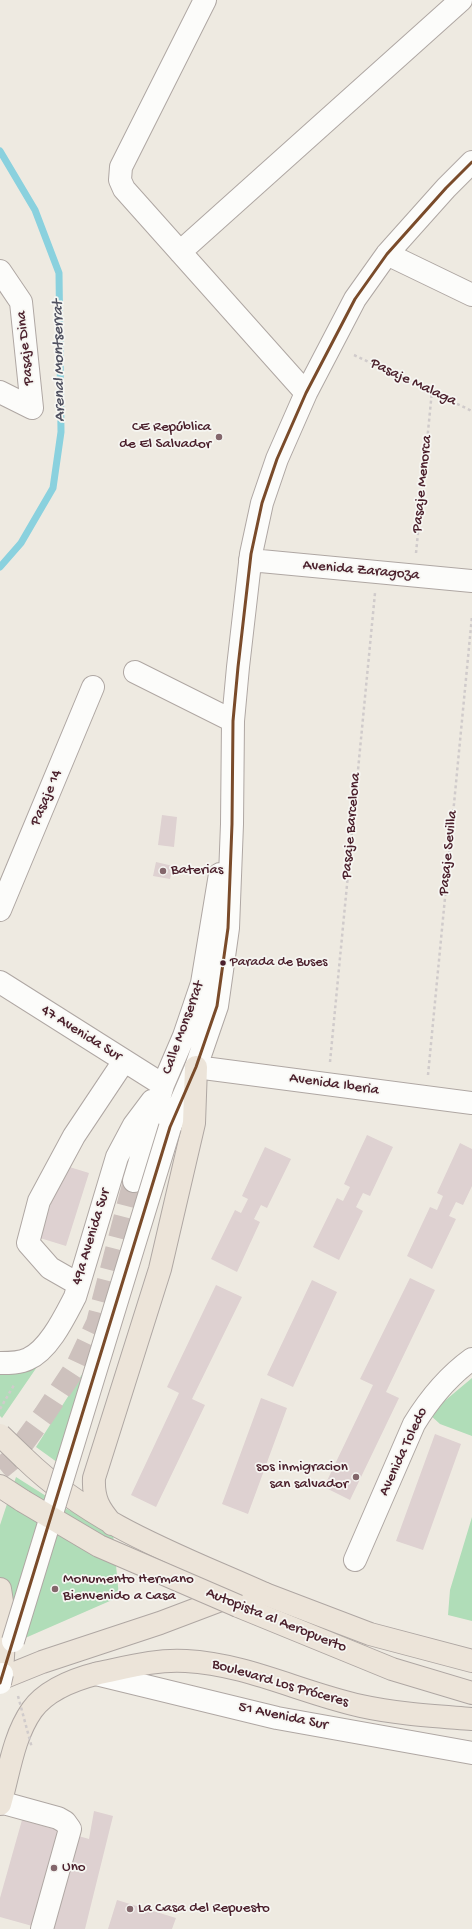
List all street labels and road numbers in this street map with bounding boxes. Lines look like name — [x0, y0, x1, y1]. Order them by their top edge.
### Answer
street label: Pasaje Dina — [13, 310, 39, 386]
street label: Pasaje Malaga — [367, 355, 459, 411]
street label: Pasaje Menorca — [409, 434, 437, 534]
street label: Avenida Zaragoza — [302, 557, 420, 585]
street label: Pasaje 14 — [27, 767, 67, 829]
street label: Pasaje Barcelona — [338, 772, 366, 880]
street label: Pasaje Sevilla — [436, 809, 462, 897]
street label: Calle Monserrat — [159, 979, 209, 1077]
street label: 47 Avenida Sur — [37, 1002, 125, 1066]
street label: Avenida Iberia — [288, 1070, 380, 1100]
street label: 49a Avenida Sur — [69, 1187, 115, 1287]
street label: Avenida Toledo — [376, 1405, 432, 1499]
street label: Autopista al Aeropuerto — [203, 1585, 349, 1657]
street label: Boulevard Los Próceres — [210, 1656, 350, 1712]
street label: 51 Avenida Sur — [237, 1699, 329, 1735]

